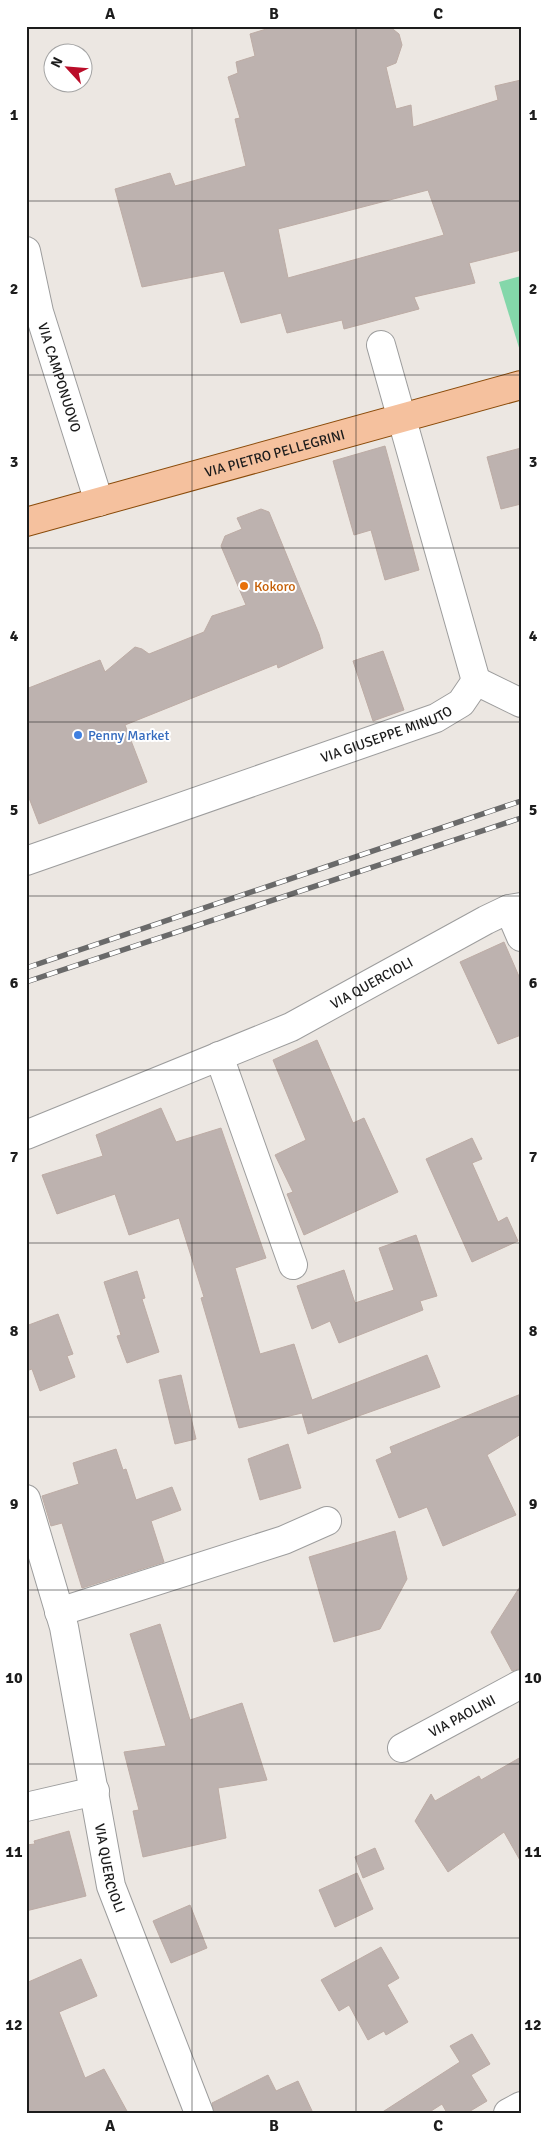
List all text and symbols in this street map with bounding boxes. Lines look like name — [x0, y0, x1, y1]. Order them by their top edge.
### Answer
text: A — [105, 4, 116, 24]
text: B — [269, 4, 279, 24]
text: C — [433, 4, 443, 24]
north arrow — [42, 42, 92, 92]
text: N — [47, 54, 67, 71]
text: 1 — [10, 105, 19, 125]
text: 1 — [529, 105, 538, 125]
text: 2 — [10, 279, 18, 299]
text: 2 — [529, 279, 537, 299]
street label: VIA CAMPONUOVO — [34, 320, 85, 434]
street label: VIA PIETRO PELLEGRINI — [203, 426, 347, 481]
text: 3 — [10, 452, 18, 472]
text: 3 — [529, 452, 537, 472]
place label: Kokoro — [254, 578, 296, 595]
marker: Kokoro — [238, 580, 250, 592]
text: 4 — [10, 626, 19, 646]
text: 4 — [529, 626, 538, 646]
street label: VIA GIUSEPPE MINUTO — [318, 702, 455, 766]
place label: Penny Market — [88, 727, 170, 744]
marker: Penny Market — [72, 729, 84, 741]
text: 5 — [10, 800, 18, 820]
text: 5 — [529, 800, 537, 820]
street label: VIA QUERCIOLI — [327, 953, 416, 1012]
text: 6 — [10, 973, 19, 993]
text: 6 — [529, 973, 538, 993]
text: 7 — [10, 1147, 19, 1167]
text: 7 — [529, 1147, 538, 1167]
text: 8 — [10, 1321, 19, 1341]
text: 8 — [529, 1321, 538, 1341]
text: 9 — [10, 1494, 19, 1514]
text: 9 — [529, 1494, 538, 1514]
text: 10 — [5, 1668, 23, 1688]
text: 10 — [524, 1668, 542, 1688]
street label: VIA PAOLINI — [426, 1691, 498, 1741]
street label: VIA QUERCIOLI — [91, 1822, 129, 1915]
text: 11 — [5, 1842, 23, 1862]
text: 11 — [524, 1842, 542, 1862]
text: 12 — [5, 2015, 23, 2035]
text: 12 — [524, 2015, 542, 2035]
text: A — [105, 2116, 116, 2136]
text: B — [269, 2116, 279, 2136]
text: C — [433, 2116, 443, 2136]

